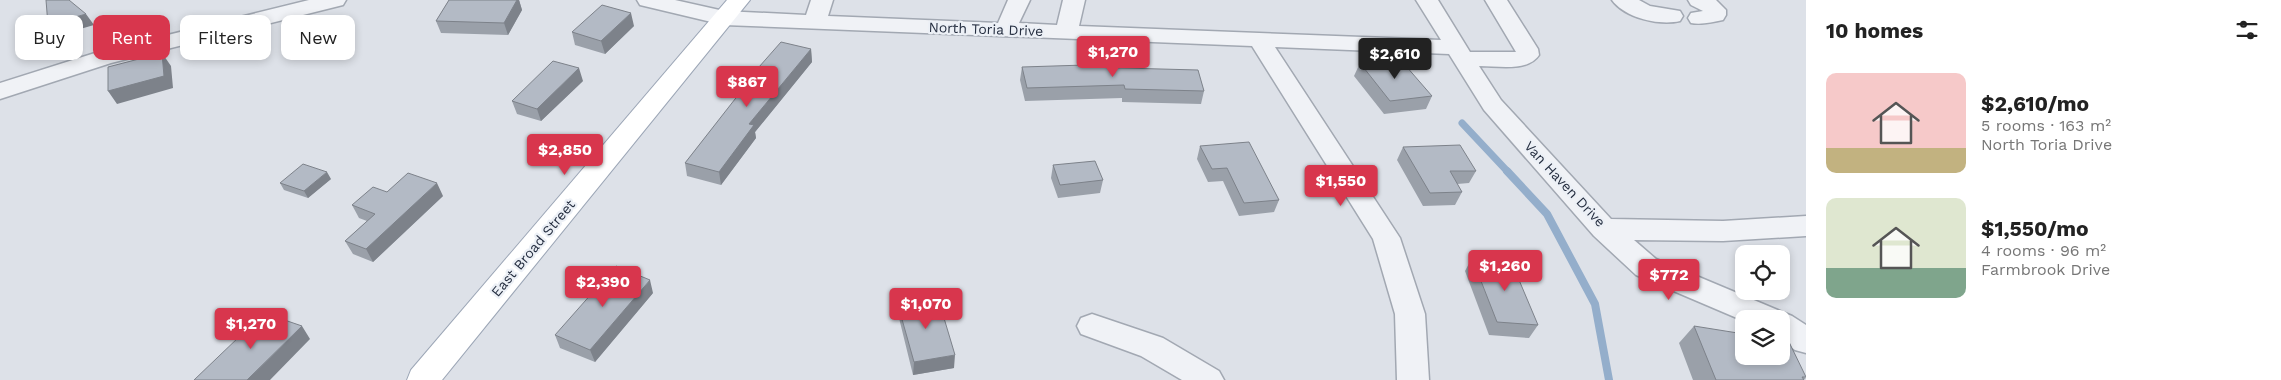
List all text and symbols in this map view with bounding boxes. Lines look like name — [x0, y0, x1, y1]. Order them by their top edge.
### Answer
chip: Buy — [15, 15, 83, 60]
chip: Rent — [93, 15, 170, 60]
chip: Filters — [180, 15, 271, 60]
chip: New — [281, 15, 355, 60]
icon: filters — [2233, 16, 2261, 44]
text: 10 homes — [1826, 18, 1923, 43]
street label: North Toria Drive — [928, 19, 1044, 39]
pin: $1,270 — [1072, 36, 1154, 78]
pin: $2,610 — [1354, 38, 1436, 80]
text: $1,270 — [1088, 42, 1138, 61]
text: $2,610 — [1369, 44, 1421, 63]
pin: $867 — [717, 66, 777, 108]
text: $867 — [727, 72, 767, 91]
text: $2,610/mo — [1981, 91, 2089, 116]
icon: home — [1866, 93, 1926, 153]
text: 5 rooms · 163 m² — [1981, 116, 2111, 135]
pin: $2,850 — [524, 134, 606, 176]
text: North Toria Drive — [1981, 135, 2112, 154]
street label: Van Haven Drive — [1521, 138, 1609, 230]
text: $2,850 — [538, 140, 592, 159]
pin: $1,550 — [1300, 164, 1382, 207]
text: $1,550 — [1316, 171, 1366, 190]
street label: East Broad Street — [488, 196, 578, 300]
text: $1,550/mo — [1981, 216, 2089, 241]
icon: home — [1866, 218, 1926, 278]
text: 4 rooms · 96 m² — [1981, 241, 2106, 260]
map controls — [1735, 245, 1790, 365]
button: locate — [1735, 245, 1790, 300]
pin: $1,260 — [1464, 250, 1546, 292]
text: $1,260 — [1479, 256, 1531, 275]
pin: $772 — [1639, 258, 1699, 301]
text: Farmbrook Drive — [1981, 260, 2110, 279]
text: $772 — [1649, 265, 1689, 284]
pin: $2,390 — [562, 266, 644, 308]
text: $2,390 — [576, 272, 630, 291]
pin: $1,070 — [885, 288, 967, 330]
text: $1,070 — [900, 294, 952, 313]
pin: $1,270 — [210, 308, 292, 350]
button: layers — [1735, 310, 1790, 365]
text: $1,270 — [226, 314, 276, 333]

